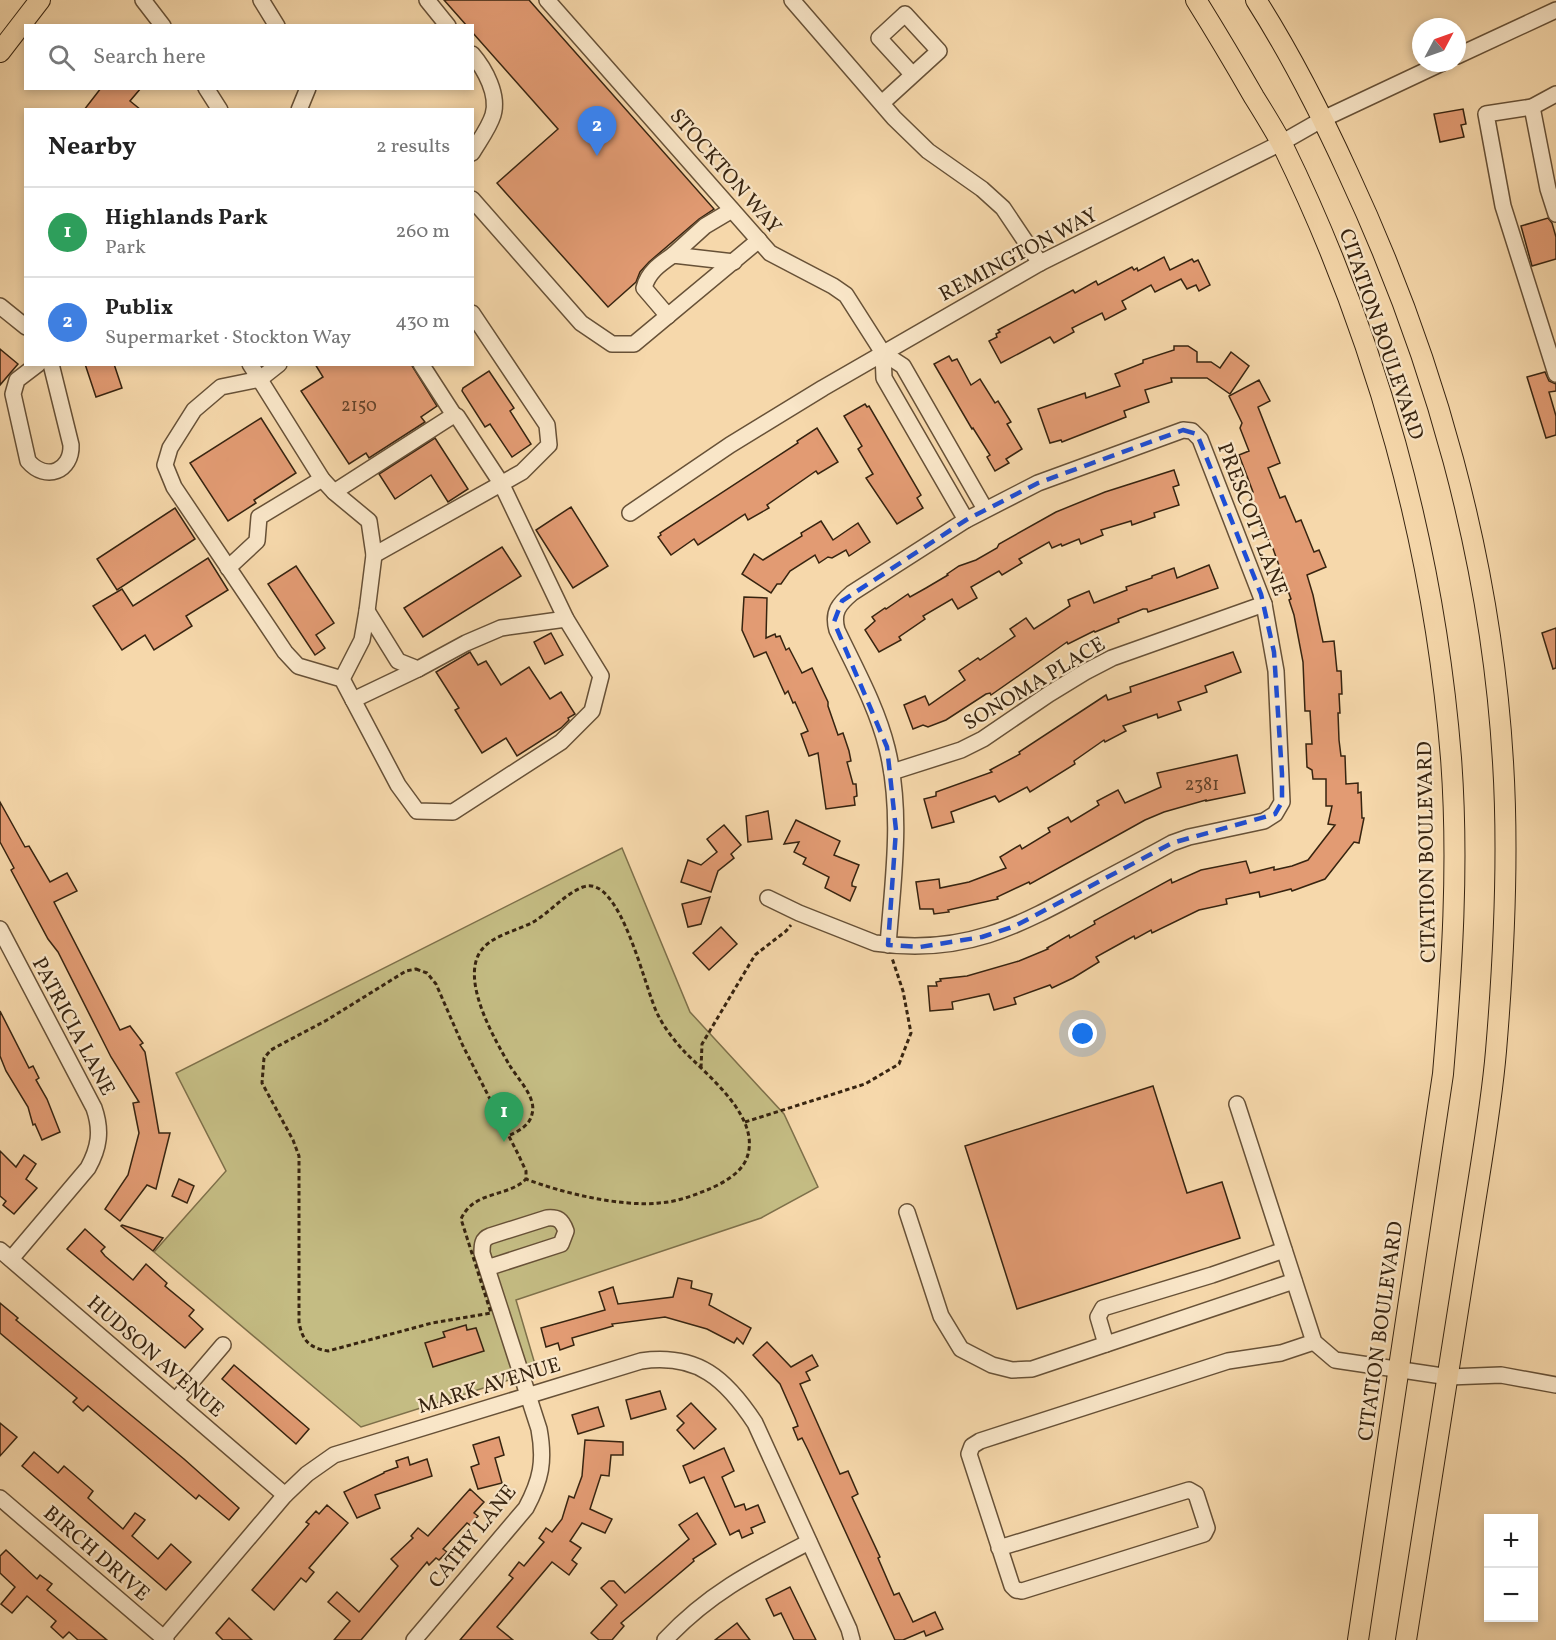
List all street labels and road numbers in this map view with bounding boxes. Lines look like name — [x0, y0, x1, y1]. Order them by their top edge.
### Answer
street label: STOCKTON WAY — [662, 103, 788, 241]
street label: REMINGTON WAY — [934, 201, 1103, 309]
street label: CITATION BOULEVARD — [1331, 225, 1430, 444]
street label: PRESCOTT LANE — [1209, 439, 1294, 600]
street label: SONOMA PLACE — [958, 630, 1111, 738]
street label: CITATION BOULEVARD — [1411, 741, 1444, 963]
street label: PATRICIA LANE — [24, 952, 121, 1101]
street label: CITATION BOULEVARD — [1352, 1219, 1411, 1443]
street label: HUDSON AVENUE — [80, 1289, 230, 1425]
street label: MARK AVENUE — [414, 1351, 565, 1422]
street label: CATHY LANE — [422, 1479, 524, 1595]
street label: BIRCH DRIVE — [36, 1500, 156, 1609]

